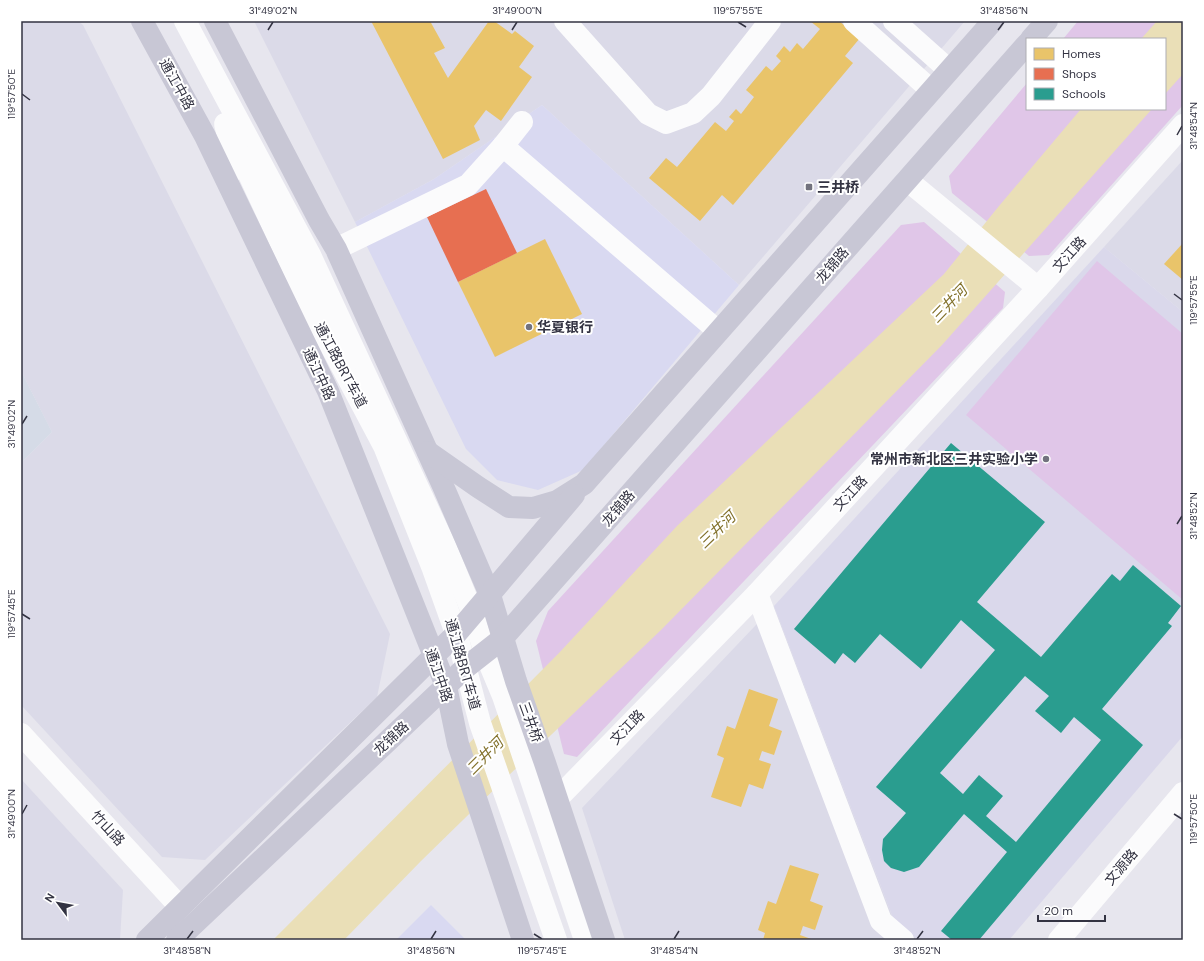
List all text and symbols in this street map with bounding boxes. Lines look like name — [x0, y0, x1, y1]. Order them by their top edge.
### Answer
text: 31°49'02"N — [249, 4, 297, 17]
text: 31°49'00"N — [492, 4, 542, 17]
text: 119°57'55"E — [713, 4, 763, 17]
text: 31°48'56"N — [980, 4, 1028, 17]
legend — [1026, 38, 1166, 110]
text: Homes — [1062, 46, 1101, 62]
street label: 通江中路 — [156, 55, 198, 113]
text: Shops — [1062, 66, 1097, 82]
text: 119°57'50"E — [5, 68, 18, 119]
text: Schools — [1062, 86, 1106, 102]
text: 31°48'54"N — [1187, 102, 1200, 150]
place label: 三井桥 — [817, 178, 859, 196]
marker: 三井桥 — [804, 182, 814, 192]
street label: 文江路 — [1048, 232, 1090, 276]
street label: 龙锦路 — [811, 243, 853, 287]
text: 119°57'55"E — [1187, 275, 1200, 325]
water label: 三井河 — [926, 279, 974, 327]
place label: 华夏银行 — [537, 318, 593, 336]
street label: 通江路BRT车道 — [311, 319, 371, 411]
marker: 华夏银行 — [524, 322, 534, 332]
street label: 通江中路 — [299, 345, 339, 403]
text: 31°49'02"N — [5, 400, 18, 448]
place label: 常州市新北区三井实验小学 — [870, 450, 1038, 468]
marker: 常州市新北区三井实验小学 — [1041, 454, 1051, 464]
street label: 文江路 — [829, 472, 871, 514]
street label: 龙锦路 — [597, 486, 639, 530]
text: 31°48'52"N — [1187, 492, 1200, 540]
water label: 三井河 — [694, 505, 742, 553]
text: 119°57'45"E — [5, 589, 18, 639]
street label: 通江路BRT车道 — [441, 616, 485, 712]
street label: 通江中路 — [421, 646, 457, 704]
street label: 三井桥 — [515, 699, 547, 745]
street label: 文江路 — [606, 706, 648, 748]
street label: 龙锦路 — [370, 717, 412, 759]
water label: 三井河 — [462, 731, 510, 779]
text: 31°49'00"N — [5, 789, 18, 839]
text: 119°57'50"E — [1187, 793, 1200, 844]
street label: 竹山路 — [87, 807, 129, 849]
street label: 文源路 — [1101, 845, 1141, 889]
north arrow — [38, 883, 78, 923]
text: N — [41, 891, 58, 905]
scale bar — [1038, 897, 1105, 923]
text: 20 m — [1044, 903, 1073, 919]
text: 31°48'58"N — [163, 944, 211, 957]
text: 31°48'56"N — [407, 944, 455, 957]
text: 119°57'45"E — [517, 944, 567, 957]
text: 31°48'54"N — [650, 944, 698, 957]
text: 31°48'52"N — [893, 944, 941, 957]

